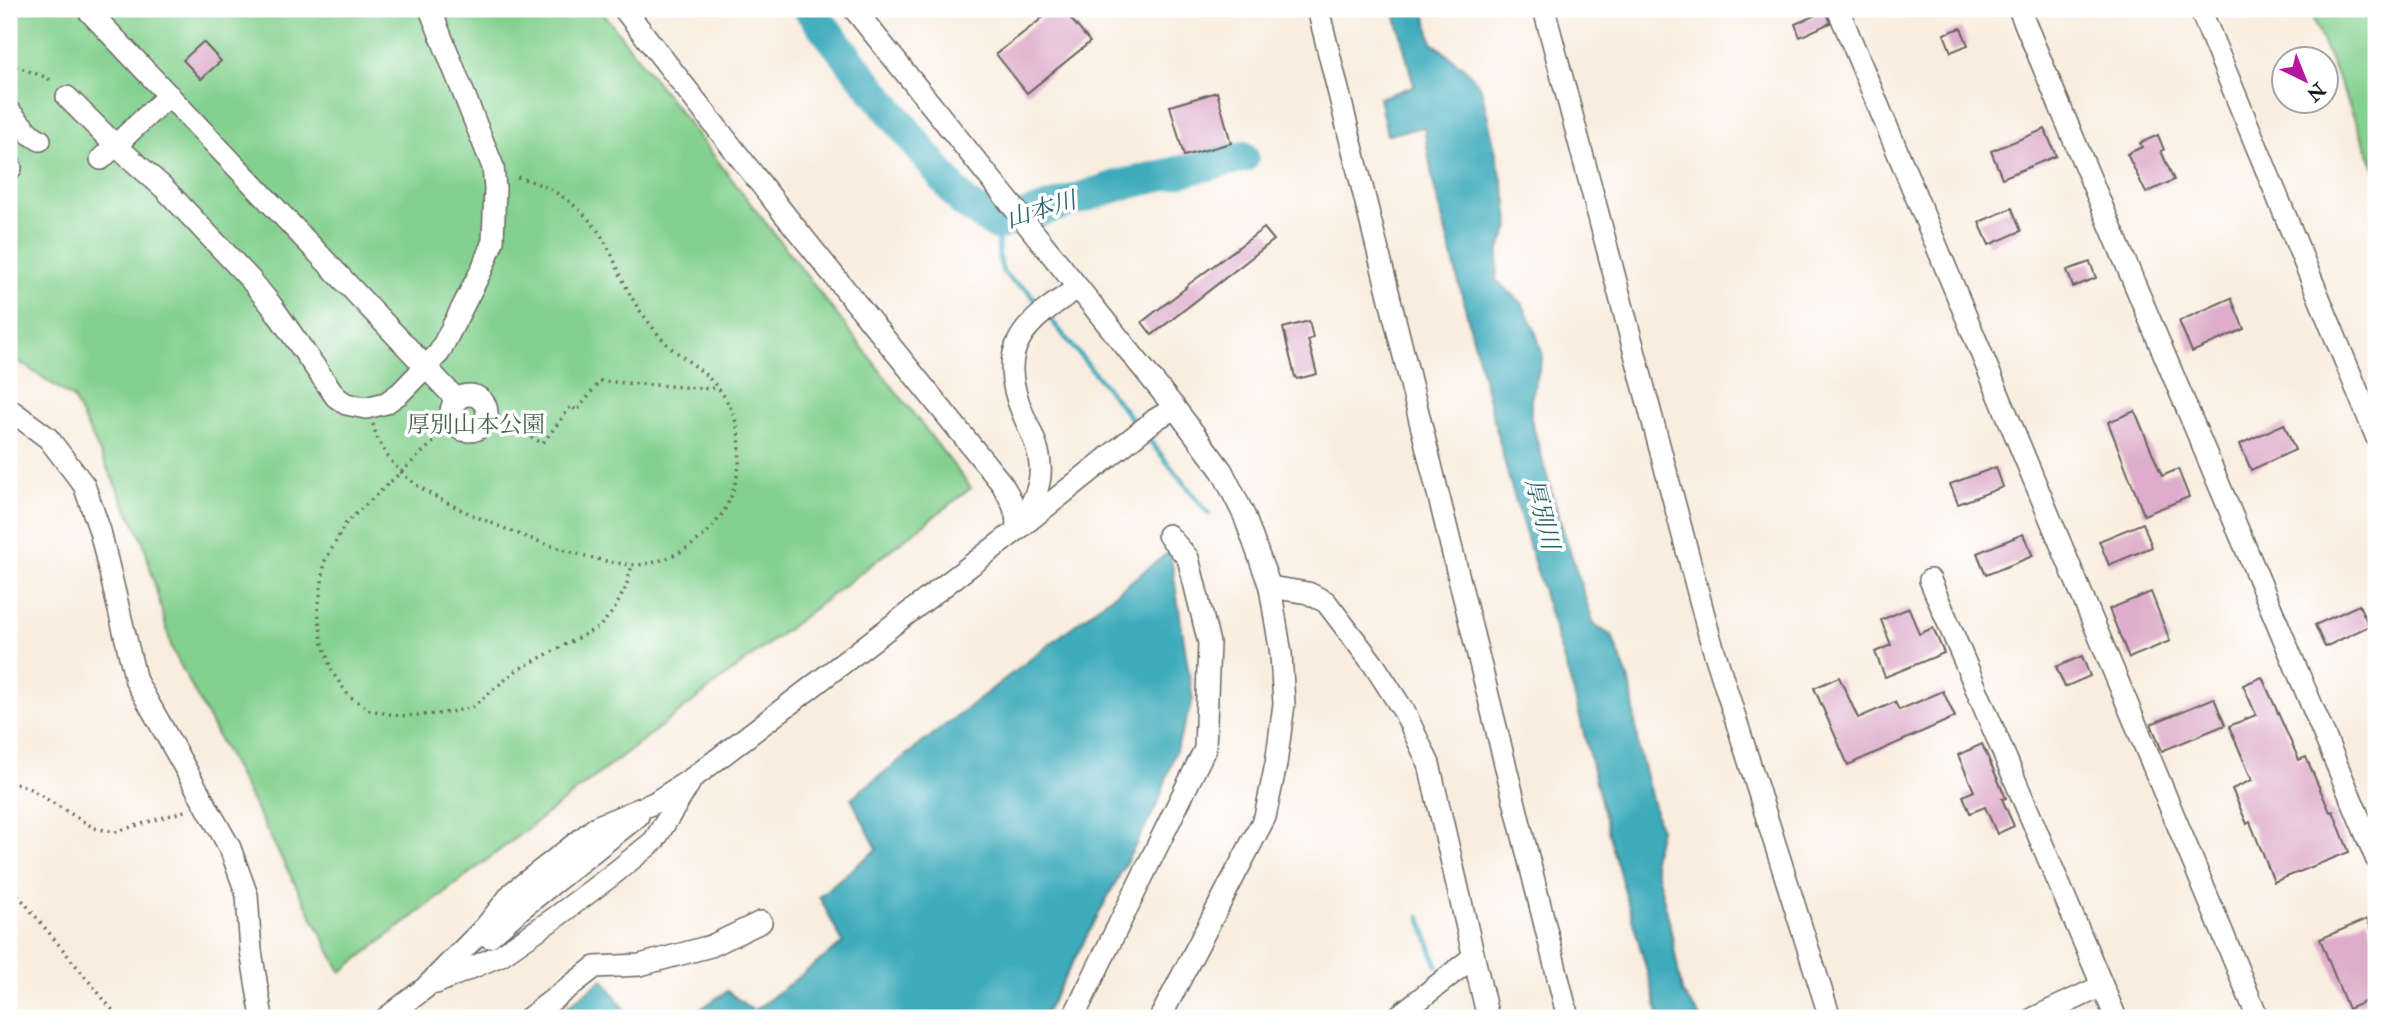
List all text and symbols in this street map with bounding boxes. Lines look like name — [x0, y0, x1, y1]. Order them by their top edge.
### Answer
north arrow — [2270, 46, 2340, 116]
text: N — [2301, 76, 2331, 107]
water label: 山本川 — [1002, 184, 1083, 235]
park label: 厚別山本公園 — [407, 410, 545, 439]
water label: 厚別川 — [1518, 475, 1566, 556]

